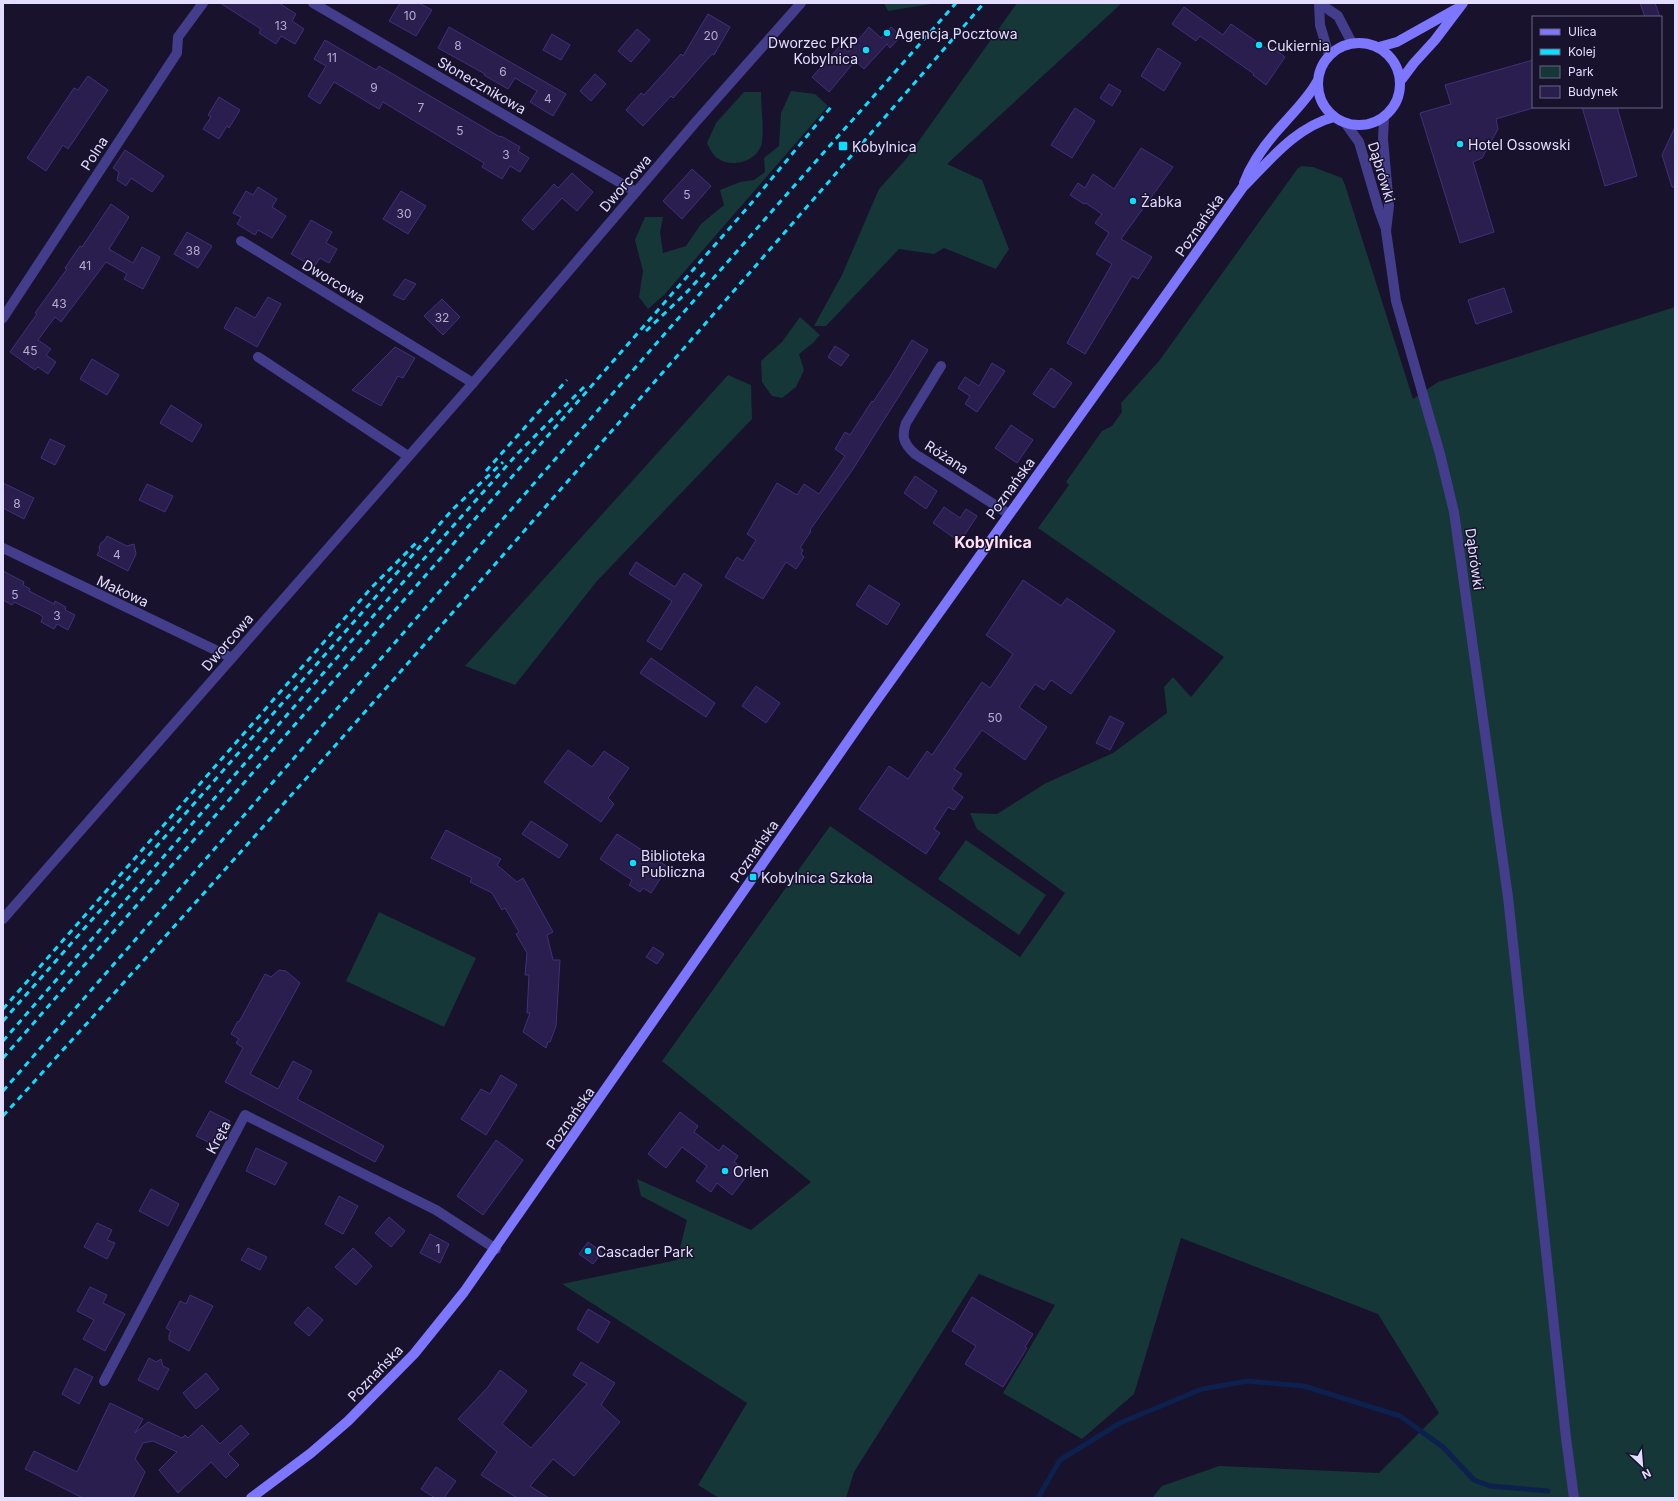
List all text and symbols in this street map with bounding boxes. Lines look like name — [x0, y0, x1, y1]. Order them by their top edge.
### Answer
house number: 10 — [404, 8, 416, 23]
legend — [1532, 16, 1662, 108]
house number: 13 — [275, 18, 287, 33]
text: Ulica — [1568, 24, 1596, 39]
place label: Agencja Pocztowa — [895, 25, 1018, 42]
house number: 20 — [704, 28, 718, 43]
marker: Agencja Pocztowa — [882, 28, 892, 38]
place label: Dworzec PKP Kobylnica — [768, 34, 858, 67]
place label: Cukiernia — [1267, 37, 1330, 54]
house number: 8 — [454, 38, 462, 53]
marker: Cukiernia — [1254, 40, 1264, 50]
text: Kolej — [1568, 44, 1596, 59]
marker: Dworzec PKP Kobylnica — [861, 45, 871, 55]
house number: 11 — [327, 50, 337, 65]
street label: Słonecznikowa — [435, 53, 529, 117]
house number: 6 — [499, 64, 507, 79]
text: Park — [1568, 64, 1594, 79]
house number: 9 — [370, 80, 378, 95]
text: Budynek — [1568, 84, 1618, 99]
house number: 4 — [544, 91, 552, 106]
house number: 7 — [418, 100, 425, 115]
house number: 5 — [456, 123, 464, 138]
street label: Polna — [77, 133, 111, 173]
place label: Hotel Ossowski — [1468, 136, 1570, 153]
place label: Kobylnica — [852, 138, 917, 155]
marker: Hotel Ossowski — [1455, 139, 1465, 149]
marker: Kobylnica — [837, 140, 849, 152]
street label: Dąbrówki — [1365, 140, 1399, 204]
house number: 3 — [502, 147, 510, 162]
street label: Dworcowa — [596, 151, 654, 215]
house number: 5 — [683, 187, 691, 202]
street label: Poznańska — [1171, 191, 1227, 259]
place label: Żabka — [1141, 193, 1182, 210]
marker: Żabka — [1128, 196, 1138, 206]
house number: 30 — [397, 206, 411, 221]
house number: 38 — [186, 243, 200, 258]
street label: Dworcowa — [300, 256, 368, 306]
house number: 41 — [79, 258, 91, 273]
house number: 43 — [51, 296, 67, 311]
house number: 32 — [435, 310, 449, 325]
house number: 45 — [22, 343, 38, 358]
street label: Różana — [922, 437, 972, 477]
street label: Poznańska — [982, 454, 1038, 522]
house number: 8 — [13, 496, 21, 511]
street label: Dąbrówki — [1462, 527, 1488, 591]
district label: Kobylnica — [954, 532, 1032, 552]
house number: 4 — [113, 547, 121, 562]
street label: Makowa — [94, 572, 152, 610]
house number: 5 — [11, 587, 19, 602]
house number: 3 — [53, 608, 61, 623]
street label: Dworcowa — [198, 610, 256, 674]
house number: 50 — [988, 710, 1002, 725]
street label: Poznańska — [726, 817, 782, 885]
place label: Biblioteka Publiczna — [641, 847, 705, 880]
marker: Biblioteka Publiczna — [628, 858, 638, 868]
place label: Kobylnica Szkoła — [761, 869, 873, 886]
marker: Kobylnica Szkoła — [748, 872, 758, 882]
street label: Poznańska — [542, 1084, 598, 1152]
street label: Kręta — [202, 1118, 234, 1156]
place label: Orlen — [733, 1163, 769, 1180]
marker: Orlen — [720, 1166, 730, 1176]
house number: 1 — [436, 1241, 440, 1256]
place label: Cascader Park — [596, 1243, 694, 1260]
marker: Cascader Park — [583, 1246, 593, 1256]
street label: Poznańska — [344, 1341, 406, 1405]
north arrow — [1622, 1445, 1662, 1485]
text: N — [1640, 1466, 1653, 1482]

